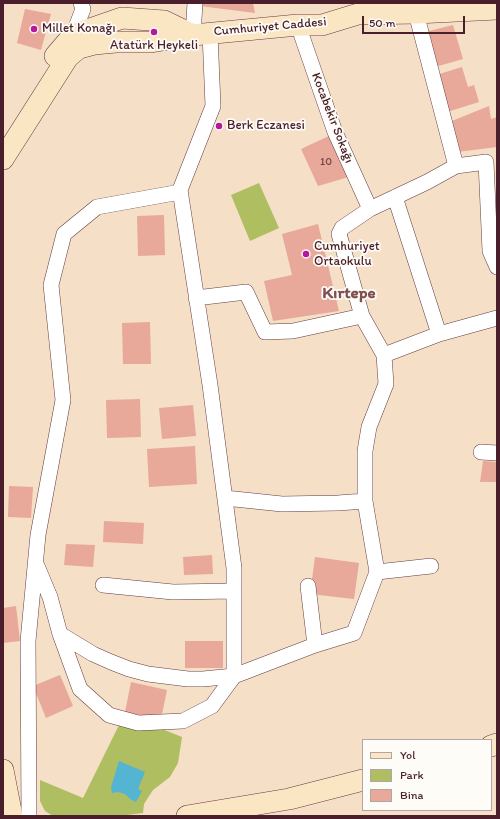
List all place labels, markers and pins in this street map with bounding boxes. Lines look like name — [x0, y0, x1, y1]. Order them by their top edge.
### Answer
place label: Millet Konağı — [42, 21, 116, 37]
marker: Millet Konağı — [29, 24, 39, 34]
marker: Atatürk Heykeli — [149, 27, 159, 37]
place label: Atatürk Heykeli — [110, 38, 198, 54]
place label: Berk Eczanesi — [227, 118, 305, 134]
marker: Berk Eczanesi — [214, 121, 224, 131]
place label: Cumhuriyet Ortaokulu — [314, 239, 380, 270]
marker: Cumhuriyet Ortaokulu — [301, 249, 311, 259]

